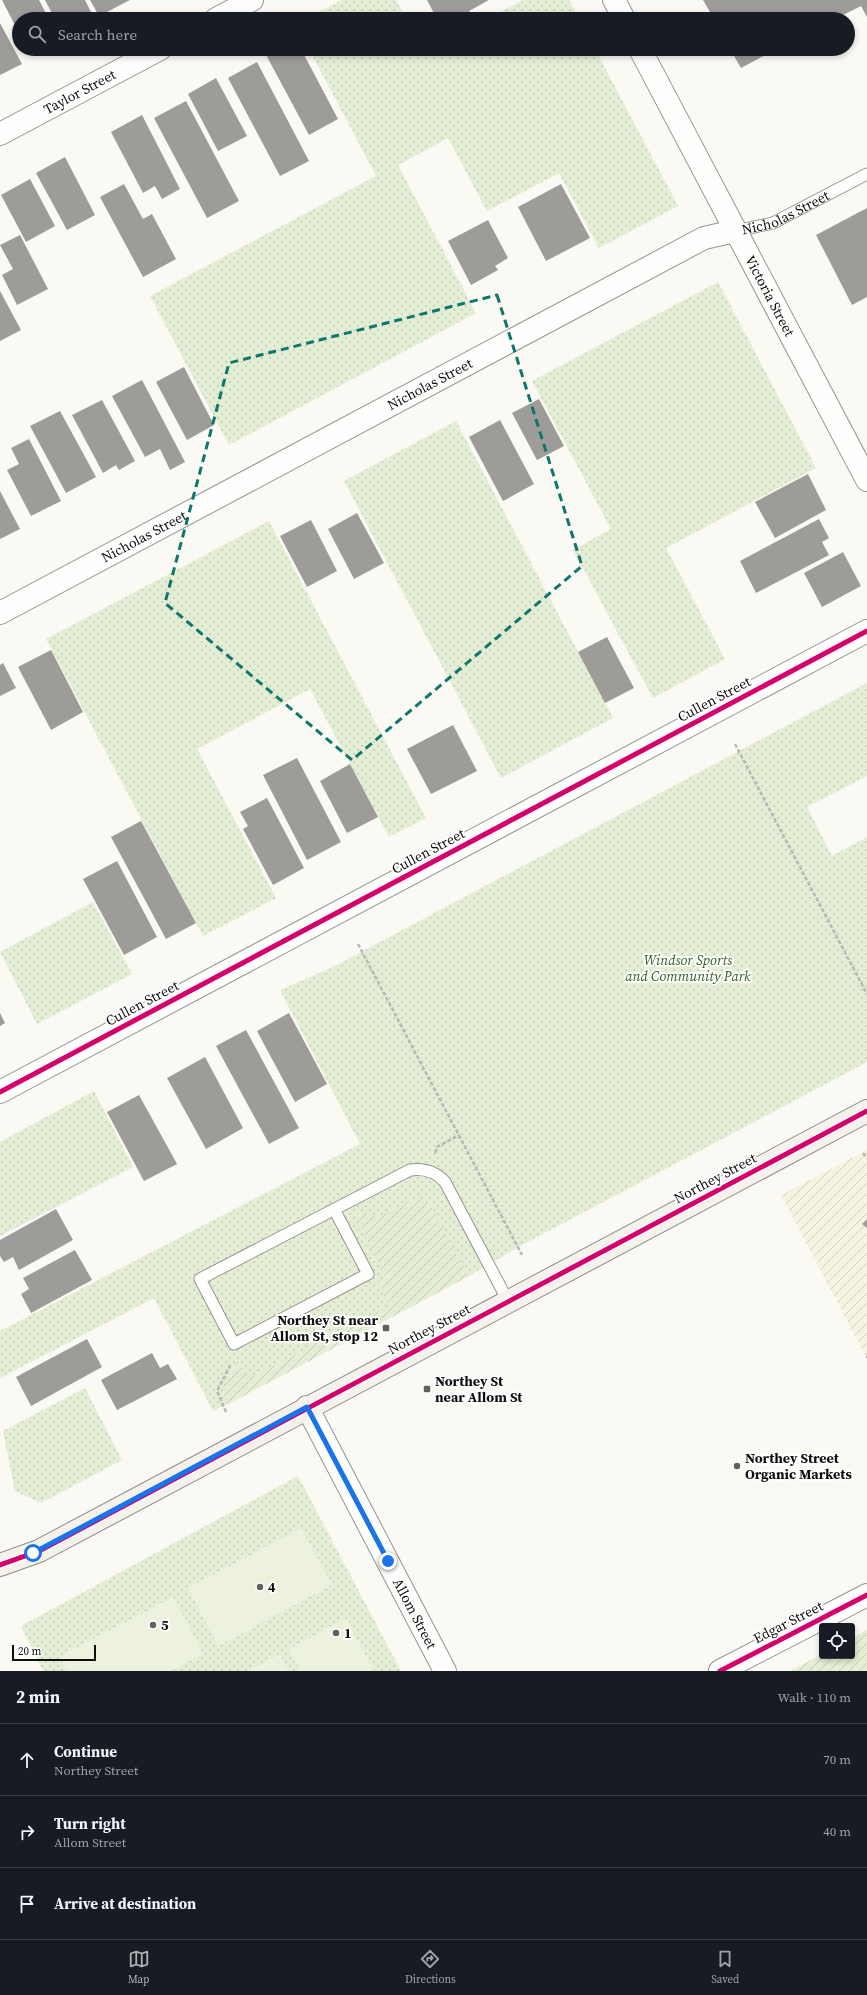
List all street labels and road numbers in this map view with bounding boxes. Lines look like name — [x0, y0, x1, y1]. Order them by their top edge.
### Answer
street label: Taylor Street — [40, 64, 119, 119]
street label: Nicholas Street — [740, 185, 833, 239]
street label: Victoria Street — [740, 252, 800, 340]
street label: Nicholas Street — [384, 353, 476, 415]
street label: Nicholas Street — [98, 505, 190, 567]
street label: Cullen Street — [674, 671, 755, 727]
street label: Cullen Street — [388, 823, 469, 879]
street label: Cullen Street — [102, 975, 183, 1031]
street label: Northey Street — [670, 1148, 760, 1208]
street label: Northey Street — [384, 1299, 474, 1359]
street label: Allom Street — [388, 1575, 442, 1653]
street label: Edgar Street — [750, 1596, 827, 1648]

